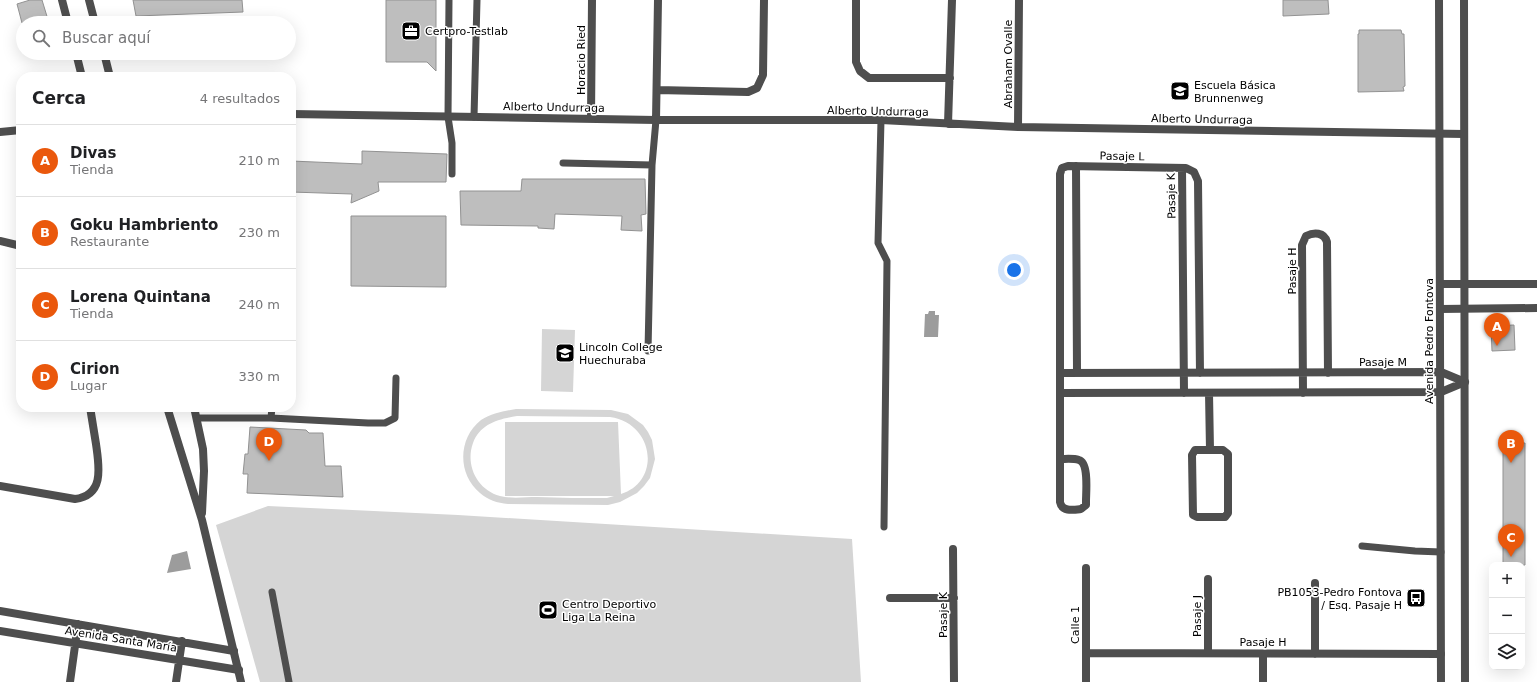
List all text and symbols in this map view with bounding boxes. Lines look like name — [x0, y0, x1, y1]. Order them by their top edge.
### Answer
search box — [16, 16, 296, 60]
office icon: Certpro-Testlab — [400, 20, 422, 42]
street label: Abraham Ovalle — [1002, 20, 1015, 108]
place label: Certpro-Testlab — [425, 25, 508, 38]
street label: Horacio Ried — [575, 25, 588, 95]
icon: search — [30, 27, 52, 49]
text: Buscar aquí — [62, 29, 150, 47]
place label: Escuela Básica Brunnenweg — [1194, 79, 1276, 105]
school or university icon: Escuela Básica Brunnenweg — [1169, 80, 1191, 102]
text: Cerca — [32, 88, 86, 108]
text: 4 resultados — [200, 91, 280, 106]
street label: Alberto Undurraga — [503, 100, 605, 115]
street label: Alberto Undurraga — [827, 104, 929, 119]
street label: Alberto Undurraga — [1151, 112, 1253, 127]
text: Divas — [70, 144, 116, 162]
street label: Pasaje L — [1099, 150, 1145, 163]
text: A — [40, 153, 50, 168]
text: 210 m — [238, 153, 280, 168]
text: Tienda — [70, 162, 114, 177]
street label: Pasaje K — [1165, 172, 1178, 219]
text: Goku Hambriento — [70, 216, 218, 234]
text: B — [40, 225, 50, 240]
text: 230 m — [238, 225, 280, 240]
text: Restaurante — [70, 234, 149, 249]
street label: Pasaje H — [1286, 248, 1299, 294]
your location — [1004, 260, 1024, 280]
street label: Avenida Pedro Fontova — [1423, 278, 1436, 404]
text: Lorena Quintana — [70, 288, 211, 306]
text: C — [40, 297, 50, 312]
text: 240 m — [238, 297, 280, 312]
text: Tienda — [70, 306, 114, 321]
pin: A — [1484, 313, 1510, 346]
place label: Lincoln College Huechuraba — [579, 341, 663, 367]
school or university icon: Lincoln College Huechuraba — [554, 342, 576, 364]
street label: Pasaje M — [1359, 356, 1407, 369]
text: Cirion — [70, 360, 120, 378]
text: D — [40, 369, 50, 384]
text: 330 m — [238, 369, 280, 384]
text: Lugar — [70, 378, 107, 393]
pin: D — [256, 428, 282, 461]
pin: B — [1498, 430, 1524, 463]
pin: C — [1498, 524, 1524, 557]
map controls — [1489, 562, 1525, 670]
button: + — [1489, 562, 1525, 598]
place label: PB1053-Pedro Fontova / Esq. Pasaje H — [1277, 586, 1402, 612]
bus stop icon: PB1053-Pedro Fontova / Esq. Pasaje H — [1405, 587, 1427, 609]
street label: Pasaje K — [937, 591, 950, 638]
street label: Pasaje J — [1191, 595, 1204, 637]
place label: Centro Deportivo Liga La Reina — [562, 598, 657, 624]
button: − — [1489, 598, 1525, 634]
sports icon: Centro Deportivo Liga La Reina — [537, 599, 559, 621]
street label: Calle 1 — [1069, 606, 1082, 644]
street label: Avenida Santa María — [64, 624, 178, 655]
button: layers — [1489, 634, 1525, 670]
street label: Pasaje H — [1240, 636, 1286, 649]

